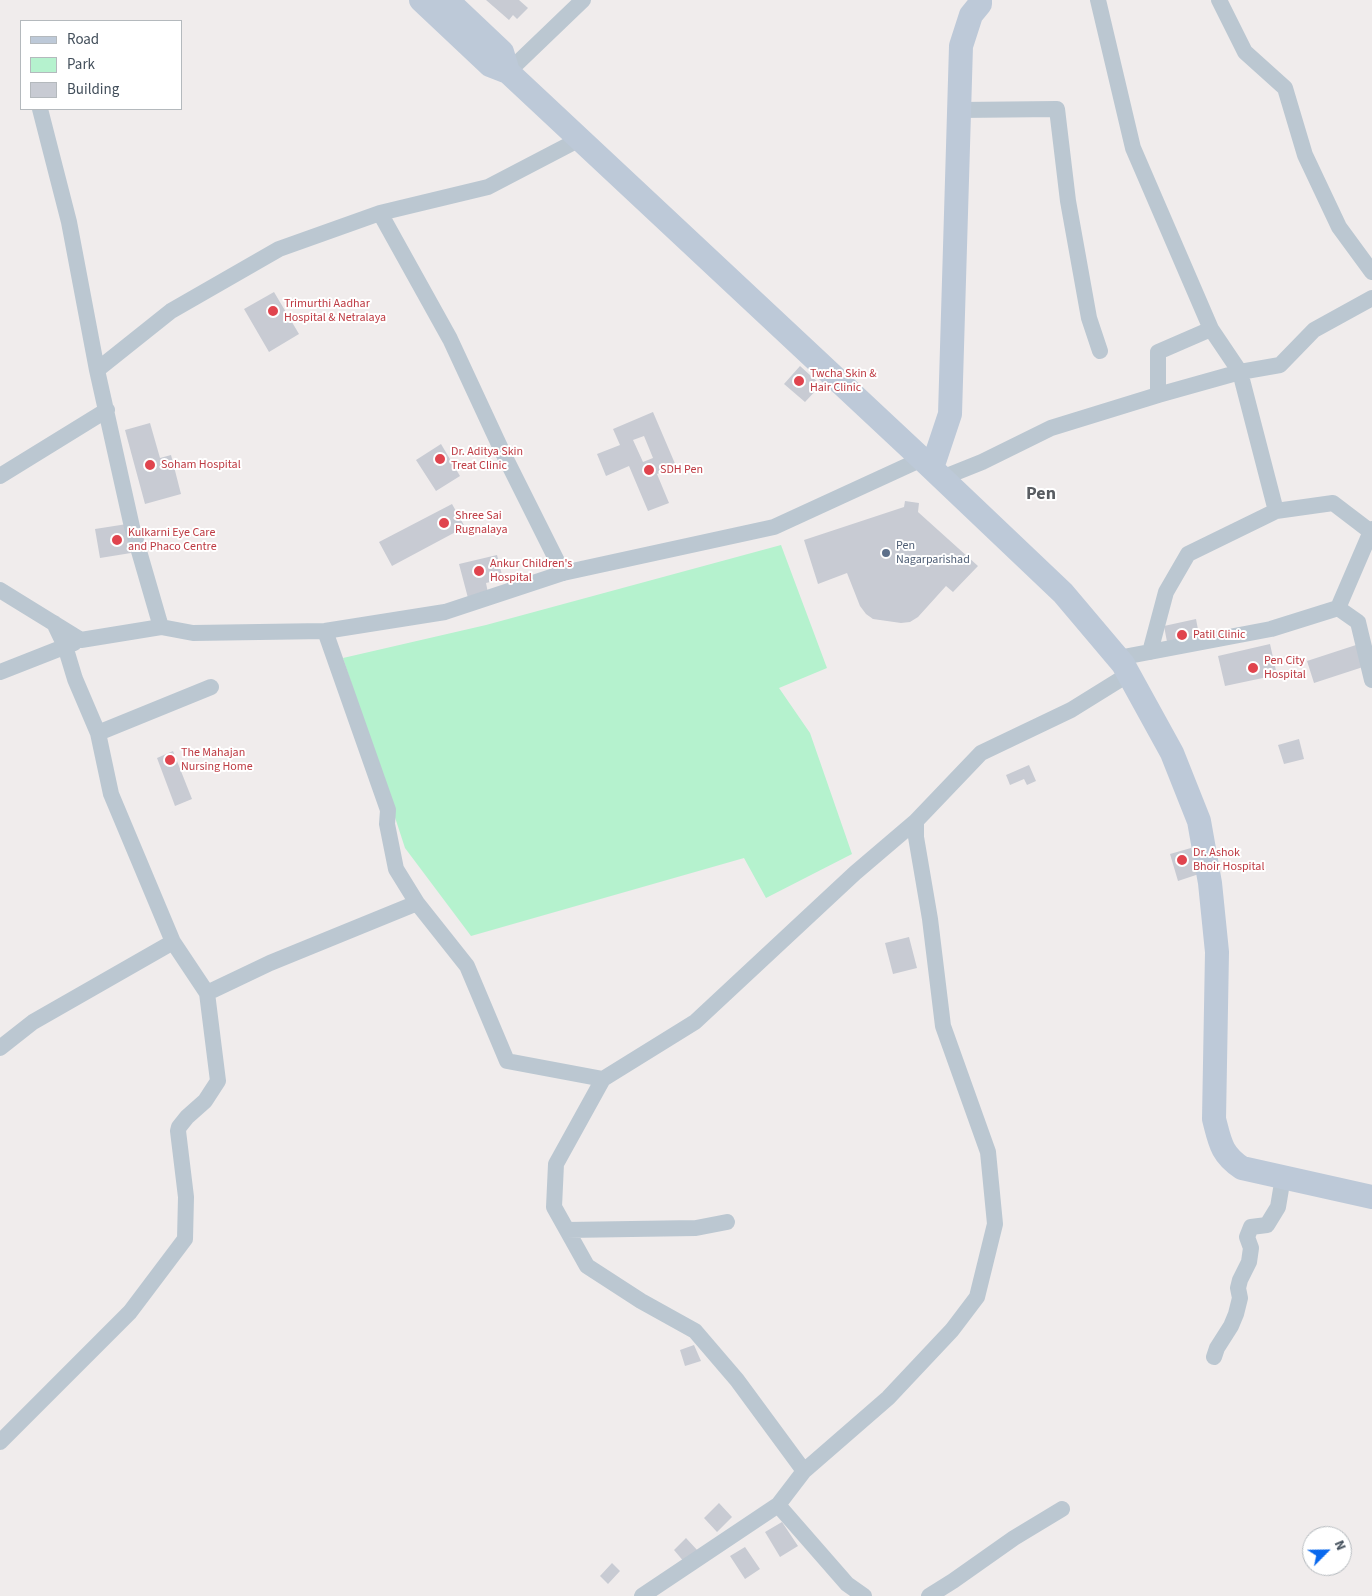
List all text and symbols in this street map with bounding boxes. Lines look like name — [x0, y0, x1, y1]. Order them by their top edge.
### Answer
legend — [20, 20, 182, 110]
text: Road — [67, 29, 99, 50]
text: Park — [67, 54, 95, 75]
text: Building — [67, 79, 119, 100]
place label: Trimurthi Aadhar Hospital & Netralaya — [284, 297, 386, 325]
marker: Trimurthi Aadhar Hospital & Netralaya — [266, 304, 280, 318]
place label: Twcha Skin & Hair Clinic — [810, 367, 877, 395]
marker: Twcha Skin & Hair Clinic — [792, 374, 806, 388]
place label: Dr. Aditya Skin Treat Clinic — [451, 445, 523, 473]
marker: Dr. Aditya Skin Treat Clinic — [433, 452, 447, 466]
marker: Soham Hospital — [143, 458, 157, 472]
place label: Soham Hospital — [161, 458, 241, 472]
marker: SDH Pen — [642, 463, 656, 477]
place label: SDH Pen — [660, 463, 703, 477]
district label: Pen — [1026, 484, 1056, 506]
place label: Shree Sai Rugnalaya — [455, 509, 508, 537]
marker: Shree Sai Rugnalaya — [437, 516, 451, 530]
place label: Kulkarni Eye Care and Phaco Centre — [128, 526, 217, 554]
marker: Kulkarni Eye Care and Phaco Centre — [110, 533, 124, 547]
place label: Pen Nagarparishad — [896, 539, 970, 567]
marker: Pen Nagarparishad — [880, 547, 892, 559]
place label: Ankur Children's Hospital — [490, 557, 572, 585]
marker: Ankur Children's Hospital — [472, 564, 486, 578]
marker: Patil Clinic — [1175, 628, 1189, 642]
place label: Patil Clinic — [1193, 628, 1245, 642]
place label: Pen City Hospital — [1264, 654, 1306, 682]
marker: Pen City Hospital — [1246, 661, 1260, 675]
place label: The Mahajan Nursing Home — [181, 746, 253, 774]
marker: The Mahajan Nursing Home — [163, 753, 177, 767]
place label: Dr. Ashok Bhoir Hospital — [1193, 846, 1264, 874]
marker: Dr. Ashok Bhoir Hospital — [1175, 853, 1189, 867]
north arrow — [1302, 1526, 1352, 1576]
text: N — [1329, 1537, 1351, 1554]

